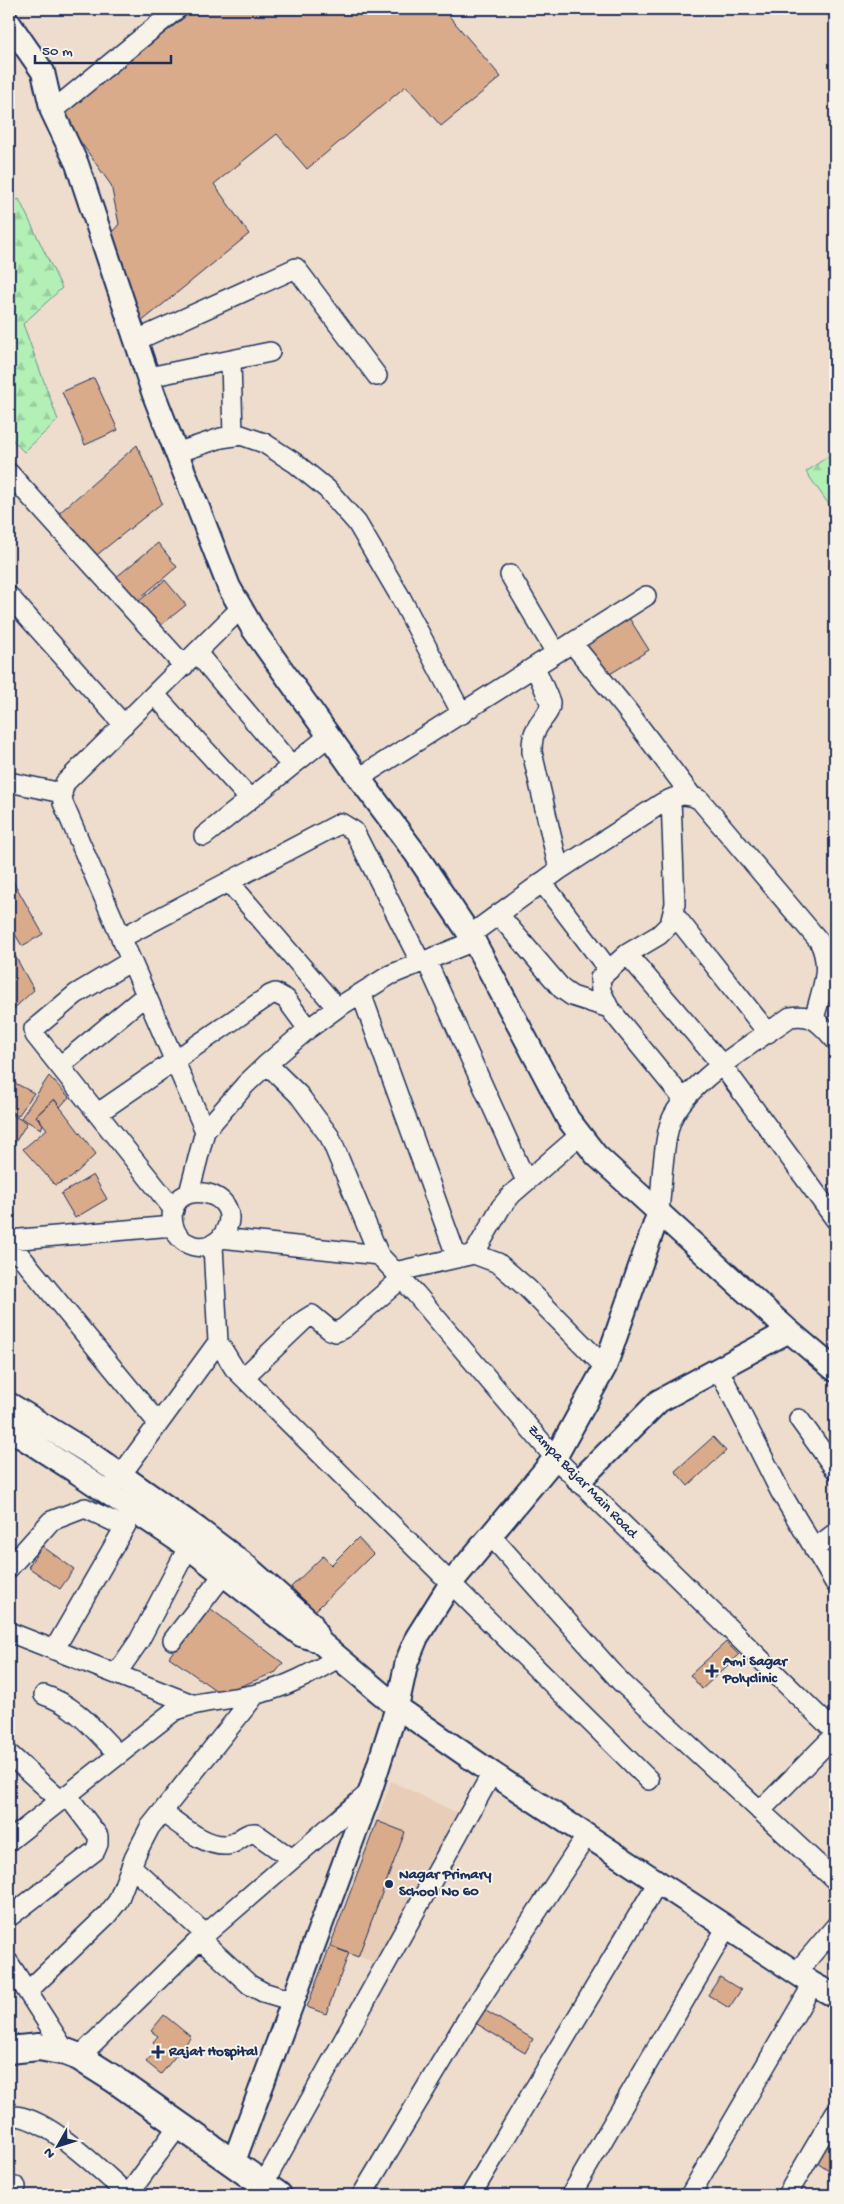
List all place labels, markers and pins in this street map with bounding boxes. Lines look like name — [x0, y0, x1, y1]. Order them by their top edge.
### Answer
place label: Ami Sagar Polyclinic — [722, 1653, 788, 1688]
marker: Ami Sagar Polyclinic — [705, 1664, 719, 1678]
place label: Nagar Primary School No 60 — [399, 1866, 492, 1901]
marker: Nagar Primary School No 60 — [383, 1878, 395, 1890]
place label: Rajat Hospital — [168, 2043, 259, 2061]
marker: Rajat Hospital — [151, 2045, 165, 2059]

